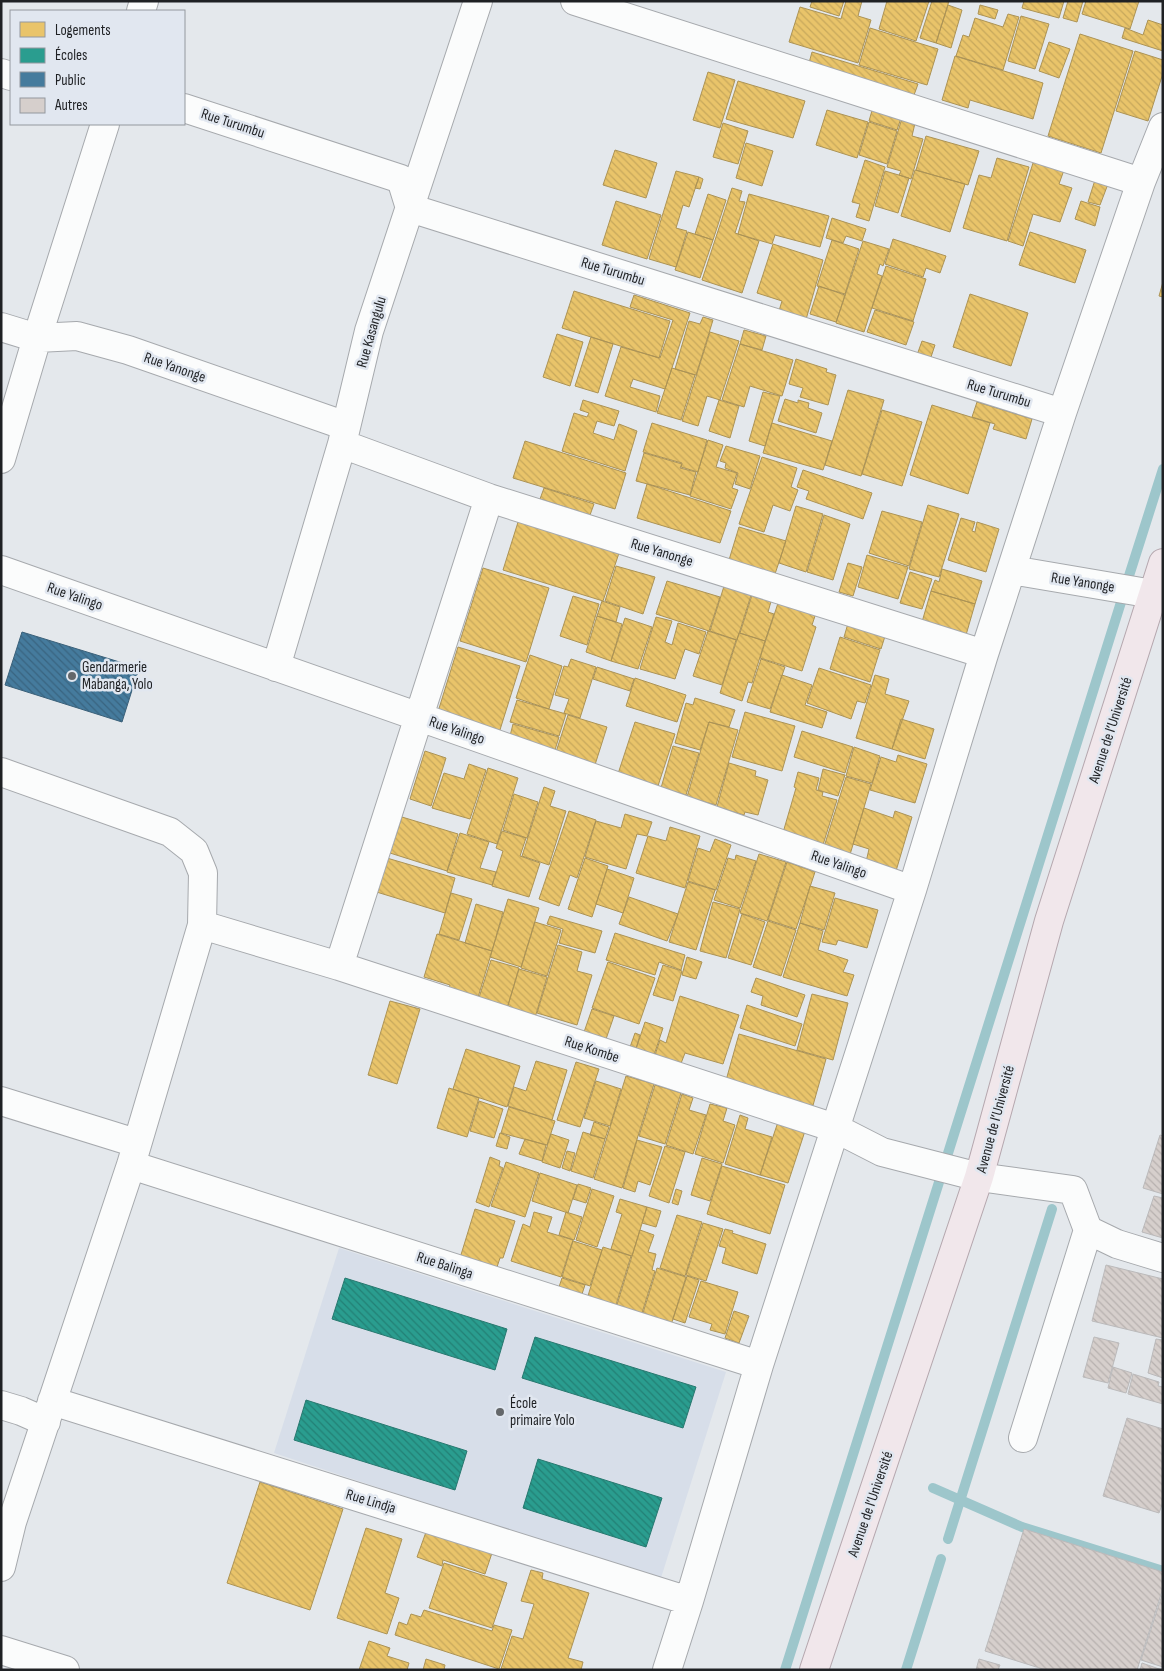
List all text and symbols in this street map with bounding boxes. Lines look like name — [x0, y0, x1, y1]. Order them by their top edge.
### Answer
legend — [10, 10, 185, 125]
text: Logements — [55, 21, 111, 40]
text: Écoles — [55, 46, 87, 65]
text: Public — [55, 71, 86, 90]
text: Autres — [54, 96, 88, 115]
street label: Rue Turumbu — [199, 104, 267, 143]
street label: Rue Turumbu — [579, 253, 647, 290]
street label: Rue Kasangulu — [352, 294, 391, 370]
street label: Rue Yanonge — [141, 348, 208, 387]
street label: Rue Turumbu — [965, 375, 1033, 412]
street label: Rue Yanonge — [628, 534, 695, 571]
street label: Rue Yanonge — [1050, 568, 1116, 597]
street label: Rue Yalingo — [45, 578, 105, 615]
place label: Gendarmerie Mabanga, Yolo — [82, 658, 153, 694]
marker: Gendarmerie Mabanga, Yolo — [66, 670, 78, 682]
street label: Avenue de l’Université — [1084, 675, 1137, 787]
street label: Rue Yalingo — [427, 712, 487, 749]
street label: Rue Yalingo — [809, 846, 869, 883]
street label: Rue Kombe — [562, 1032, 622, 1067]
street label: Avenue de l’Université — [972, 1063, 1019, 1176]
street label: Rue Balinga — [414, 1247, 476, 1284]
place label: École primaire Yolo — [510, 1394, 575, 1430]
marker: École primaire Yolo — [494, 1406, 506, 1418]
street label: Avenue de l’Université — [843, 1449, 897, 1560]
street label: Rue Lindja — [344, 1485, 398, 1518]

